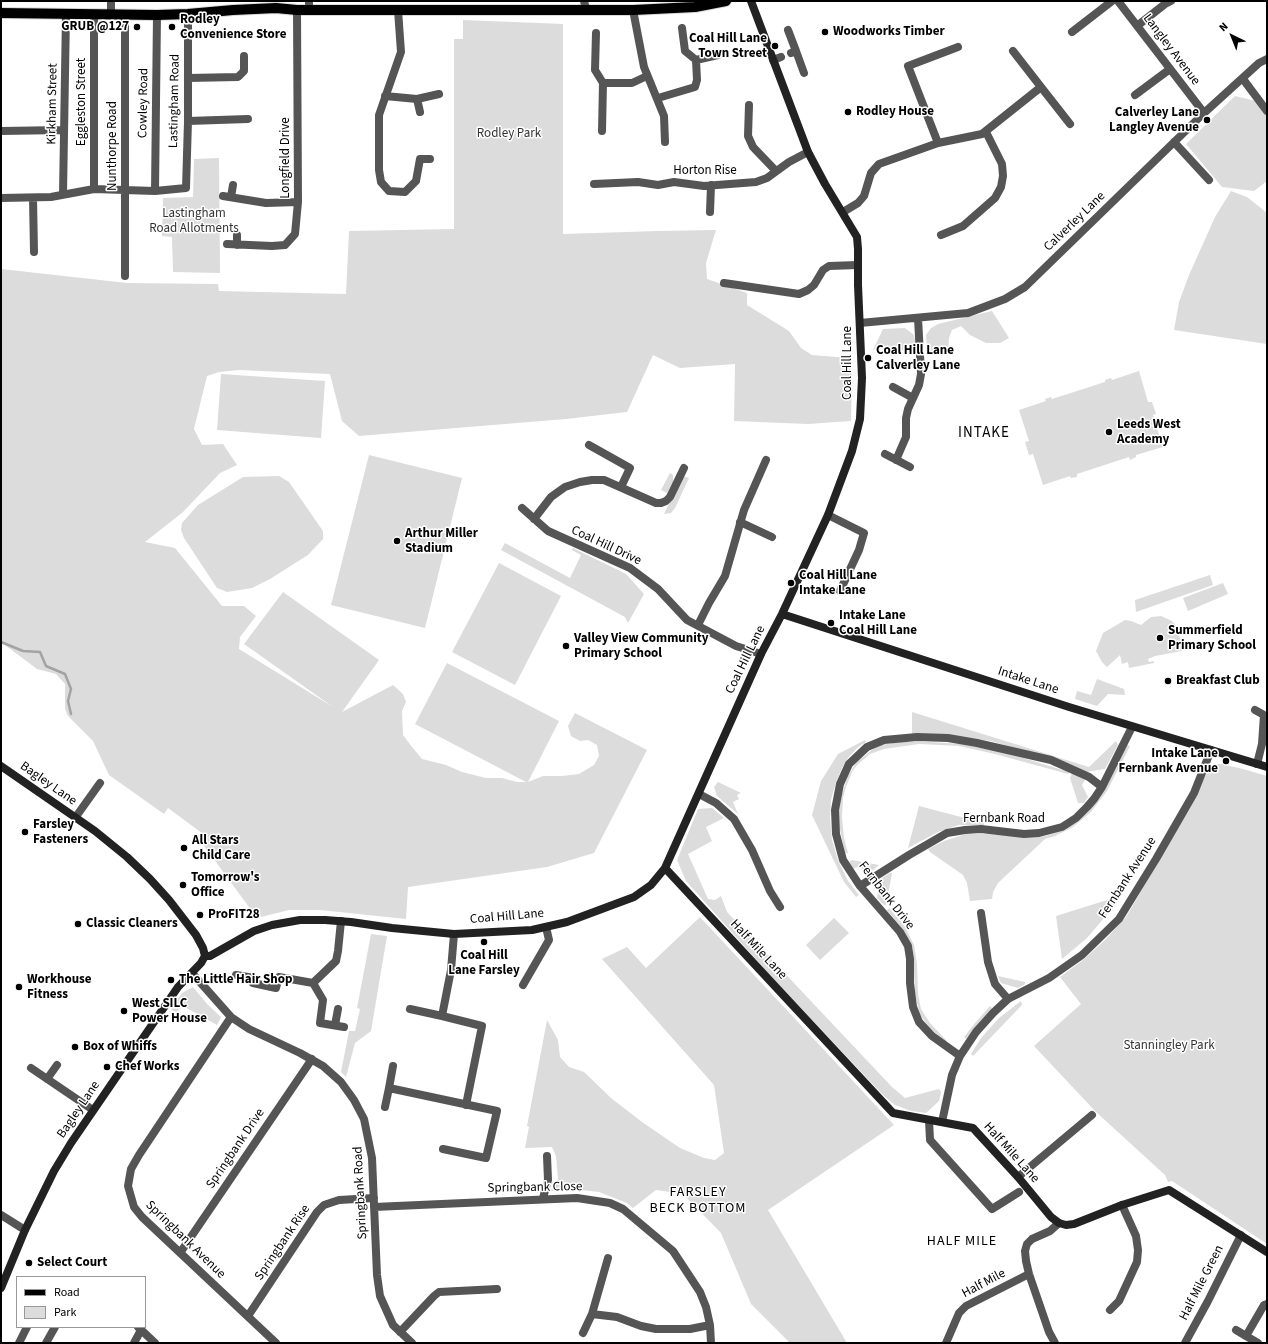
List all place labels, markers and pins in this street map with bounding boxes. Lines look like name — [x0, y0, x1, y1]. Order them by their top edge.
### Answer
place label: Rodley Convenience Store — [180, 12, 286, 43]
place label: GRUB @127 — [61, 19, 129, 35]
marker: GRUB @127 — [132, 22, 142, 32]
marker: Rodley Convenience Store — [167, 22, 177, 32]
place label: Woodworks Timber — [833, 24, 945, 40]
marker: Woodworks Timber — [820, 27, 830, 37]
place label: Coal Hill Lane Town Street — [689, 31, 767, 62]
marker: Coal Hill Lane Town Street — [770, 41, 780, 51]
place label: Rodley House — [856, 104, 934, 120]
place label: Calverley Lane Langley Avenue — [1109, 105, 1199, 136]
marker: Rodley House — [843, 107, 853, 117]
marker: Calverley Lane Langley Avenue — [1202, 115, 1212, 125]
place label: Coal Hill Lane Calverley Lane — [876, 343, 960, 374]
marker: Coal Hill Lane Calverley Lane — [863, 353, 873, 363]
place label: Leeds West Academy — [1117, 417, 1181, 448]
marker: Leeds West Academy — [1104, 427, 1114, 437]
place label: Arthur Miller Stadium — [405, 526, 478, 557]
marker: Arthur Miller Stadium — [392, 536, 402, 546]
place label: Coal Hill Lane Intake Lane — [799, 568, 877, 599]
marker: Coal Hill Lane Intake Lane — [786, 578, 796, 588]
place label: Intake Lane Coal Hill Lane — [839, 608, 917, 639]
marker: Intake Lane Coal Hill Lane — [826, 618, 836, 628]
place label: Summerfield Primary School — [1168, 623, 1256, 654]
place label: Valley View Community Primary School — [574, 631, 708, 662]
marker: Summerfield Primary School — [1155, 633, 1165, 643]
marker: Valley View Community Primary School — [561, 641, 571, 651]
place label: Breakfast Club — [1176, 673, 1260, 689]
marker: Breakfast Club — [1163, 676, 1173, 686]
place label: Intake Lane Fernbank Avenue — [1119, 746, 1218, 777]
marker: Intake Lane Fernbank Avenue — [1221, 756, 1231, 766]
place label: Farsley Fasteners — [33, 817, 88, 848]
marker: Farsley Fasteners — [20, 827, 30, 837]
place label: All Stars Child Care — [192, 833, 251, 864]
marker: All Stars Child Care — [179, 843, 189, 853]
place label: Tomorrow's Office — [191, 870, 260, 901]
marker: Tomorrow's Office — [178, 880, 188, 890]
place label: ProFIT28 — [208, 907, 260, 923]
marker: ProFIT28 — [195, 910, 205, 920]
place label: Classic Cleaners — [86, 916, 178, 932]
marker: Classic Cleaners — [73, 919, 83, 929]
marker: Coal Hill Lane Farsley — [479, 937, 489, 947]
place label: Coal Hill Lane Farsley — [448, 948, 520, 979]
place label: Workhouse Fitness — [27, 972, 92, 1003]
place label: The Little Hair Shop — [179, 972, 292, 988]
marker: The Little Hair Shop — [166, 975, 176, 985]
marker: Workhouse Fitness — [14, 982, 24, 992]
place label: West SILC Power House — [132, 996, 207, 1027]
marker: West SILC Power House — [119, 1006, 129, 1016]
place label: Box of Whiffs — [83, 1039, 157, 1055]
marker: Box of Whiffs — [70, 1042, 80, 1052]
place label: Chef Works — [115, 1059, 180, 1075]
marker: Chef Works — [102, 1062, 112, 1072]
place label: Select Court — [37, 1255, 107, 1271]
marker: Select Court — [24, 1258, 34, 1268]

